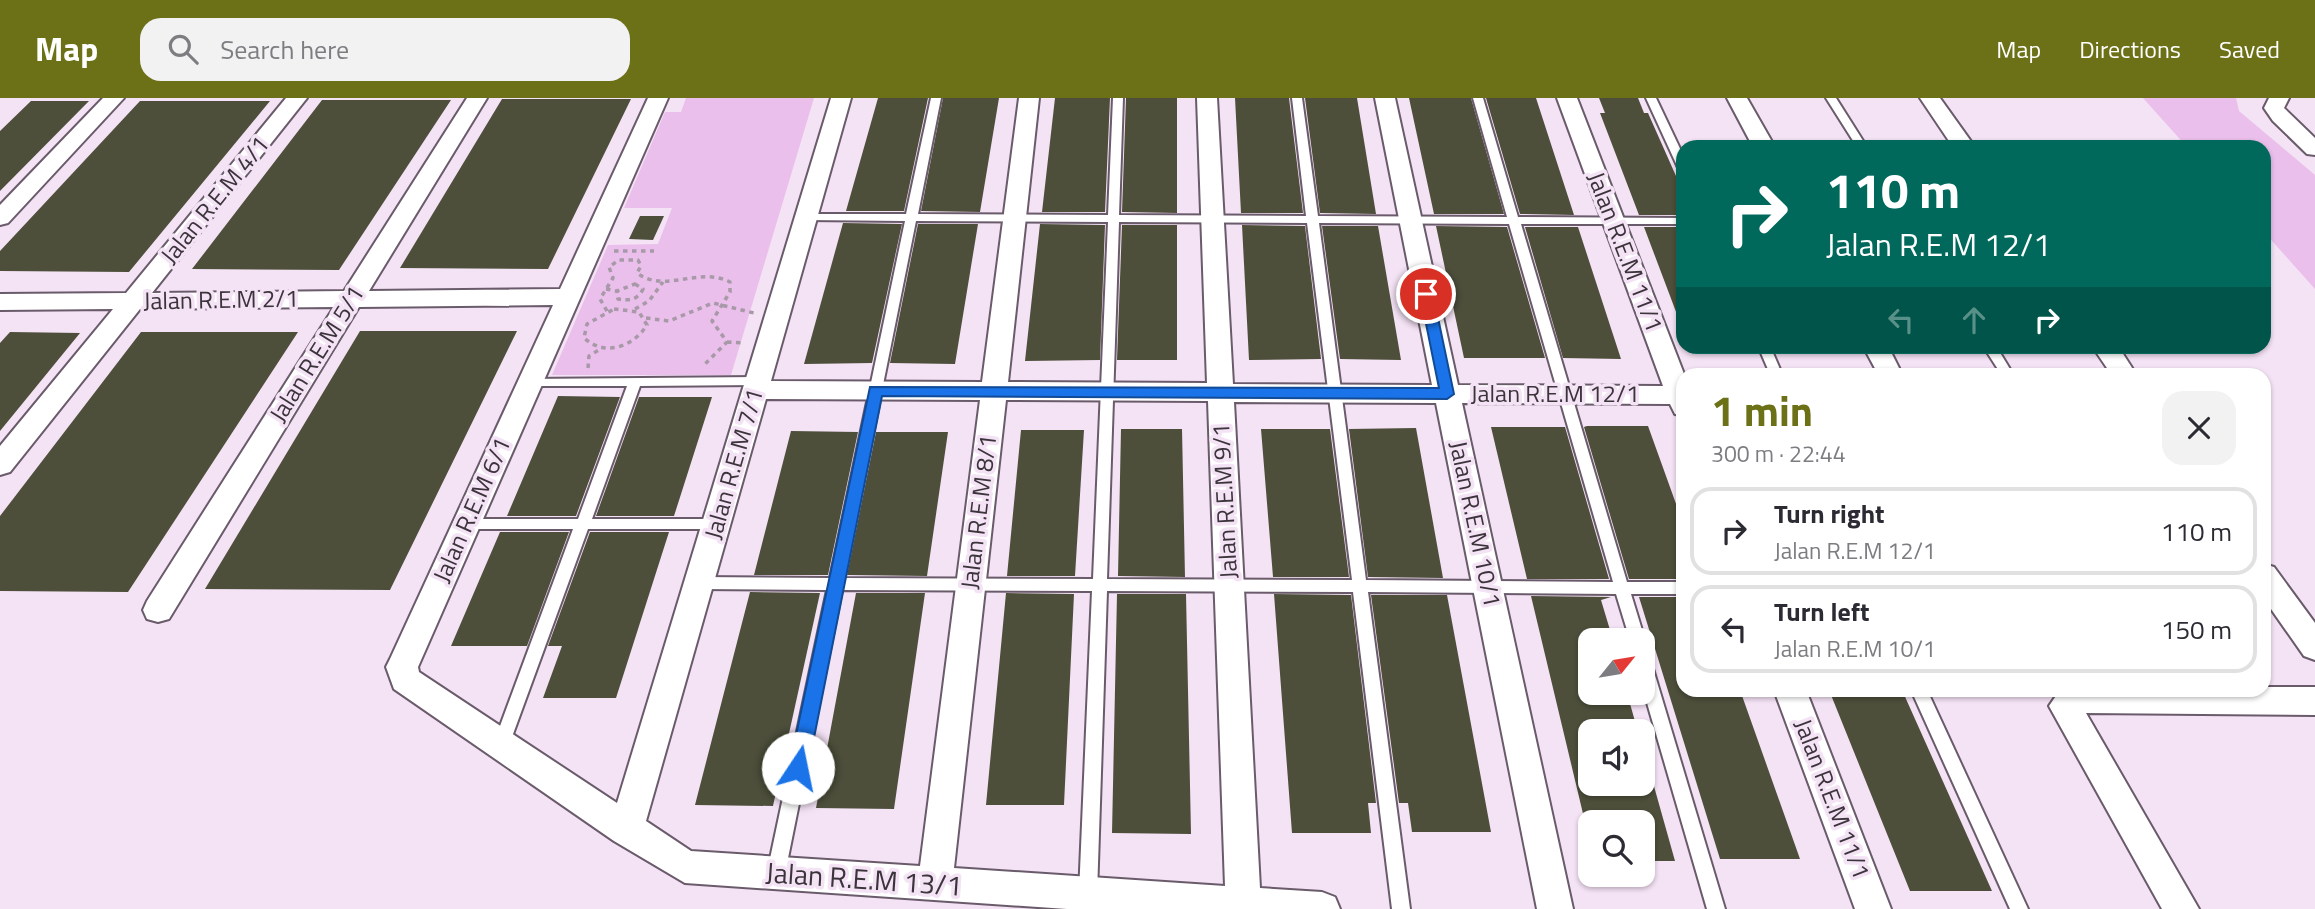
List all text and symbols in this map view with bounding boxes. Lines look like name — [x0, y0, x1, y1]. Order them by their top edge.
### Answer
search box — [140, 18, 630, 81]
text: Map — [35, 24, 98, 74]
icon: search — [164, 30, 202, 68]
text: Search here — [220, 30, 349, 69]
text: Map — [1996, 31, 2041, 67]
text: Directions — [2079, 31, 2181, 67]
text: Saved — [2219, 31, 2280, 67]
street label: Jalan R.E.M 4/1 — [151, 128, 277, 271]
text: 110 m — [1826, 152, 1960, 227]
street label: Jalan R.E.M 11/1 — [1579, 166, 1673, 337]
icon: right — [1711, 168, 1802, 259]
text: Jalan R.E.M 12/1 — [1826, 220, 2051, 268]
pin — [1396, 264, 1456, 324]
icon: arrive — [1407, 275, 1445, 313]
street label: Jalan R.E.M 5/1 — [260, 278, 373, 429]
street label: Jalan R.E.M 2/1 — [143, 280, 299, 318]
icon: left — [1882, 301, 1920, 339]
icon: ahead — [1955, 301, 1993, 339]
icon: right — [2028, 301, 2066, 339]
street label: Jalan R.E.M 12/1 — [1471, 375, 1639, 411]
text: 1 min — [1711, 378, 1813, 442]
street label: Jalan R.E.M 7/1 — [694, 384, 772, 543]
button: close — [2162, 391, 2236, 465]
street label: Jalan R.E.M 9/1 — [1202, 423, 1246, 580]
street label: Jalan R.E.M 6/1 — [423, 431, 519, 588]
street label: Jalan R.E.M 8/1 — [951, 433, 1005, 591]
text: 300 m · 22:44 — [1711, 436, 1846, 471]
street label: Jalan R.E.M 10/1 — [1441, 438, 1511, 610]
text: Turn right — [1774, 494, 1885, 533]
icon: right — [1715, 512, 1753, 550]
text: 110 m — [2161, 512, 2232, 551]
text: Jalan R.E.M 12/1 — [1774, 533, 1936, 568]
text: Turn left — [1774, 592, 1869, 631]
icon: left — [1715, 610, 1753, 648]
text: 150 m — [2161, 610, 2232, 649]
north arrow — [1578, 628, 1656, 705]
map controls — [1578, 628, 1655, 887]
text: Jalan R.E.M 10/1 — [1774, 631, 1936, 666]
street label: Jalan R.E.M 11/1 — [1786, 713, 1880, 884]
button: sound — [1578, 719, 1655, 796]
position arrow — [761, 731, 835, 805]
button: search — [1578, 810, 1655, 887]
street label: Jalan R.E.M 13/1 — [764, 850, 964, 907]

